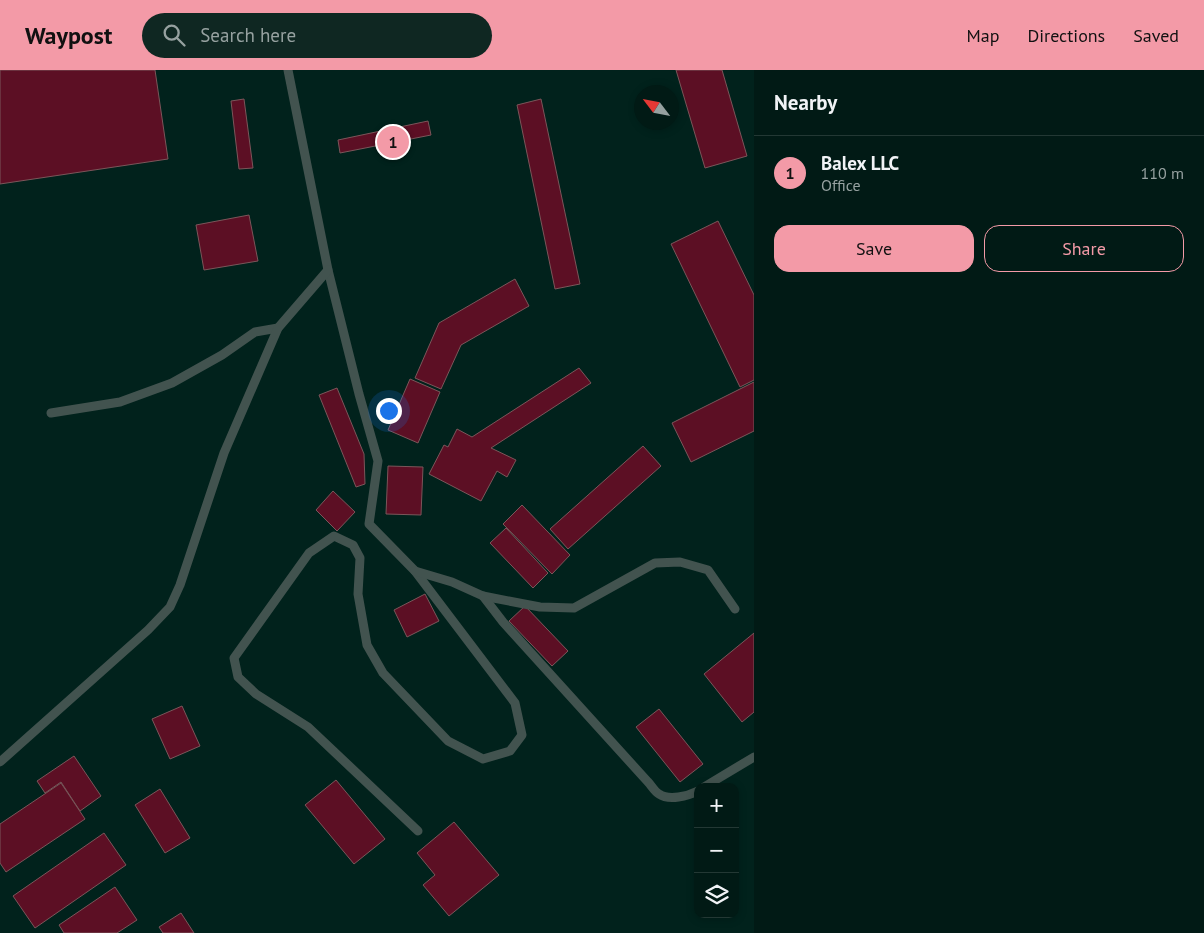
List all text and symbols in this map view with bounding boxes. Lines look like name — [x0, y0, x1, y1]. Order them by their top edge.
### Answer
search box — [142, 13, 492, 58]
text: Waypost — [25, 20, 112, 51]
icon: search — [160, 21, 188, 49]
text: Search here — [200, 23, 296, 47]
text: Map — [967, 24, 999, 47]
text: Directions — [1027, 24, 1105, 47]
text: Saved — [1133, 24, 1179, 47]
north arrow — [634, 85, 679, 130]
text: Nearby — [774, 89, 837, 116]
pin: 1 — [377, 123, 409, 161]
text: Balex LLC — [821, 151, 899, 175]
text: 1 — [785, 163, 795, 183]
text: 110 m — [1141, 163, 1184, 183]
text: Office — [821, 175, 861, 195]
button: Save — [774, 225, 974, 272]
button: Share — [984, 225, 1184, 272]
your location — [376, 398, 402, 424]
map controls — [694, 783, 739, 918]
button: + — [694, 783, 739, 828]
button: − — [694, 828, 739, 873]
button: layers — [694, 873, 739, 918]

